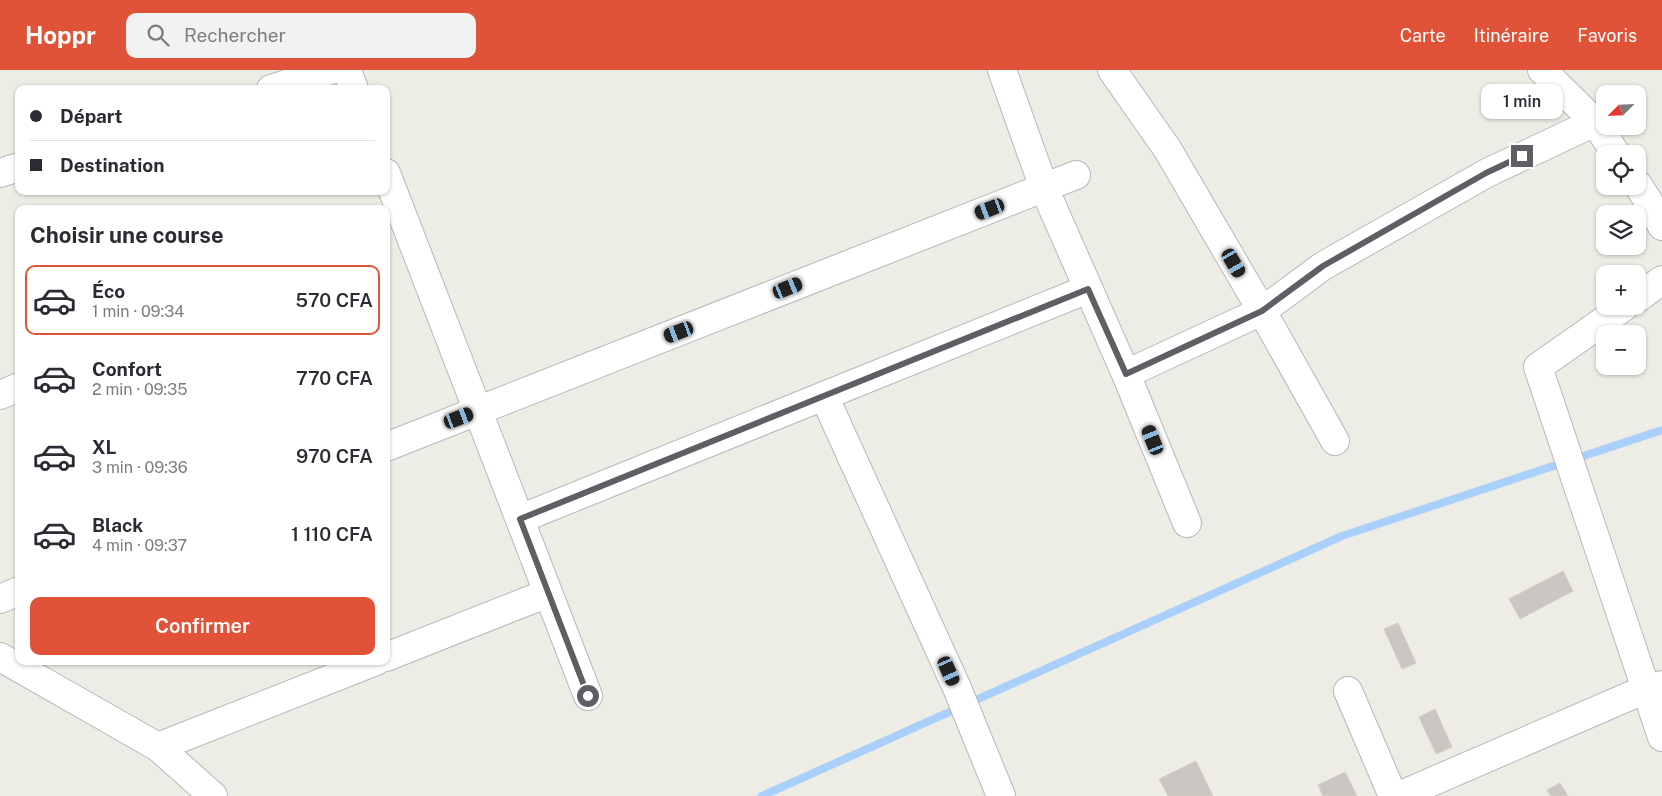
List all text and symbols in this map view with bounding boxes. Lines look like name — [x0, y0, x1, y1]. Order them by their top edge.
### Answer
search box — [126, 13, 476, 58]
text: Hoppr — [25, 21, 96, 49]
icon: search — [144, 21, 172, 49]
text: Rechercher — [184, 24, 286, 46]
text: Carte — [1400, 25, 1446, 46]
text: Itinéraire — [1474, 25, 1549, 46]
text: Favoris — [1577, 25, 1637, 46]
callout: 1 min — [1481, 83, 1563, 118]
north arrow — [1596, 85, 1646, 135]
map controls — [1596, 85, 1646, 375]
text: 1 min — [1503, 92, 1541, 111]
text: Départ — [60, 105, 123, 127]
route end — [1511, 145, 1533, 167]
button: locate — [1596, 145, 1646, 195]
text: Destination — [60, 154, 164, 176]
car — [973, 197, 1006, 221]
button: layers — [1596, 205, 1646, 255]
text: Choisir une course — [30, 222, 224, 248]
car — [1220, 246, 1247, 280]
button: + — [1596, 265, 1646, 315]
car — [771, 275, 804, 301]
icon: car — [32, 278, 77, 323]
text: Éco — [92, 280, 125, 302]
text: 570 CFA — [295, 289, 373, 311]
text: 1 min · 09:34 — [92, 302, 184, 321]
car — [662, 320, 695, 344]
button: − — [1596, 325, 1646, 375]
icon: car — [32, 356, 77, 401]
text: Confort — [92, 358, 162, 380]
text: 770 CFA — [296, 367, 373, 389]
text: 2 min · 09:35 — [92, 380, 188, 399]
car — [442, 406, 475, 430]
car — [1140, 423, 1165, 457]
icon: car — [32, 434, 77, 479]
text: XL — [92, 436, 117, 458]
text: 970 CFA — [296, 445, 373, 467]
text: 3 min · 09:36 — [92, 458, 188, 477]
icon: car — [32, 512, 77, 557]
text: Black — [92, 514, 143, 536]
text: 1 110 CFA — [291, 523, 373, 545]
text: 4 min · 09:37 — [92, 536, 187, 555]
button: Confirmer — [30, 597, 375, 655]
car — [936, 654, 961, 688]
route start — [577, 685, 599, 707]

